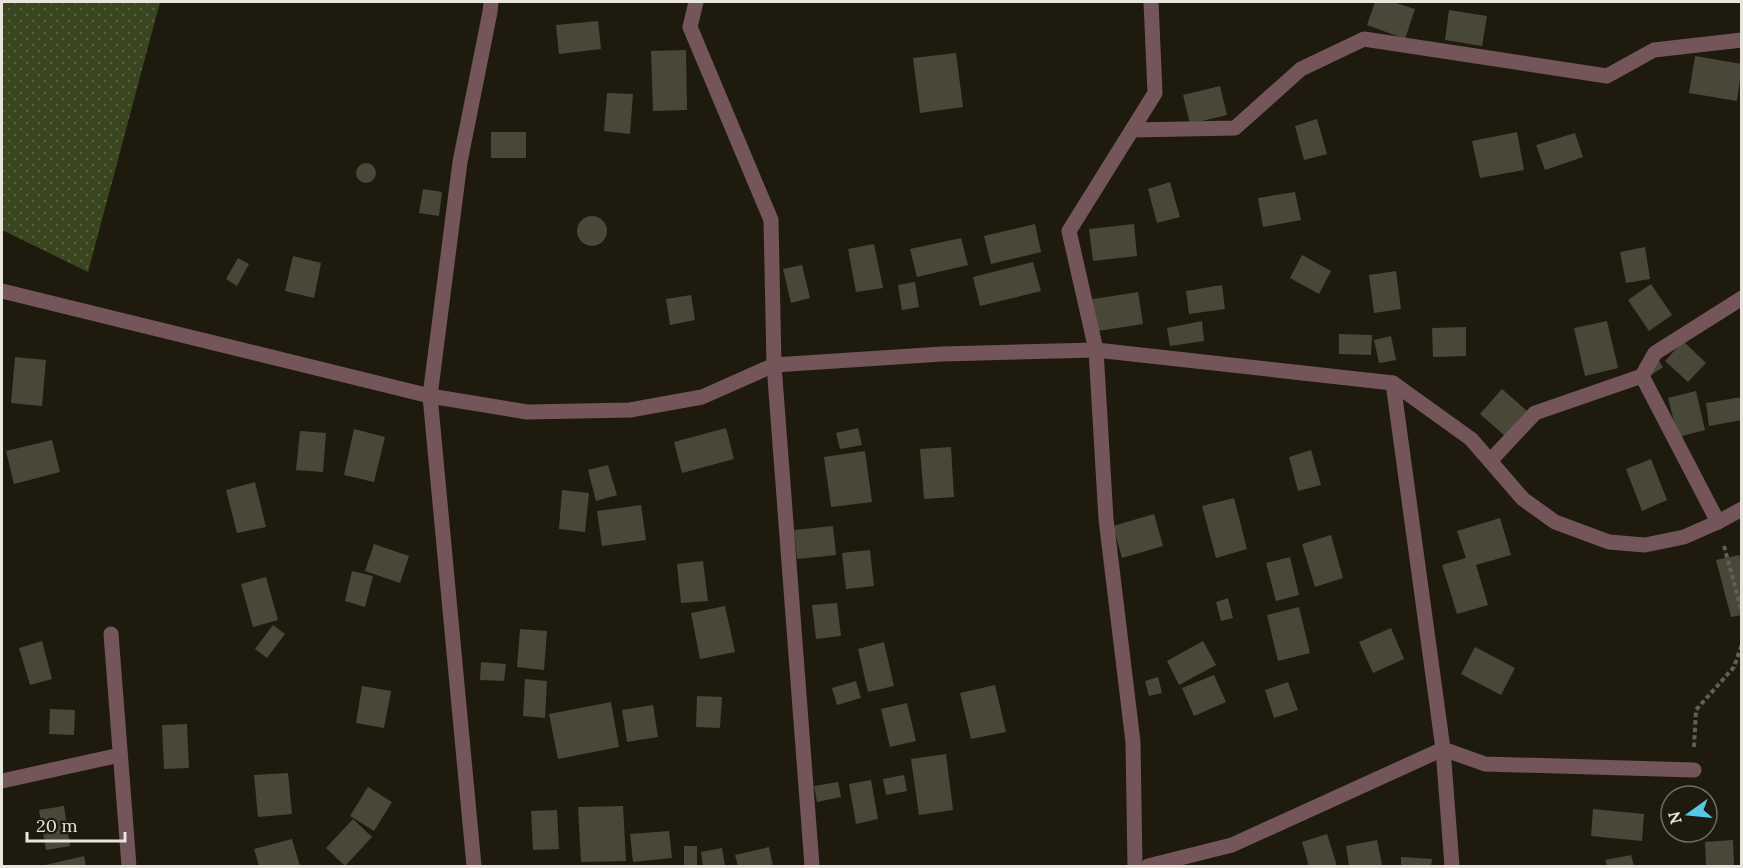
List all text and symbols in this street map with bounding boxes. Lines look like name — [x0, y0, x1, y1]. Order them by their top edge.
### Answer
north arrow — [1659, 784, 1719, 844]
scale bar — [27, 805, 124, 843]
text: N — [1663, 809, 1686, 826]
text: 20 m — [36, 814, 78, 837]

